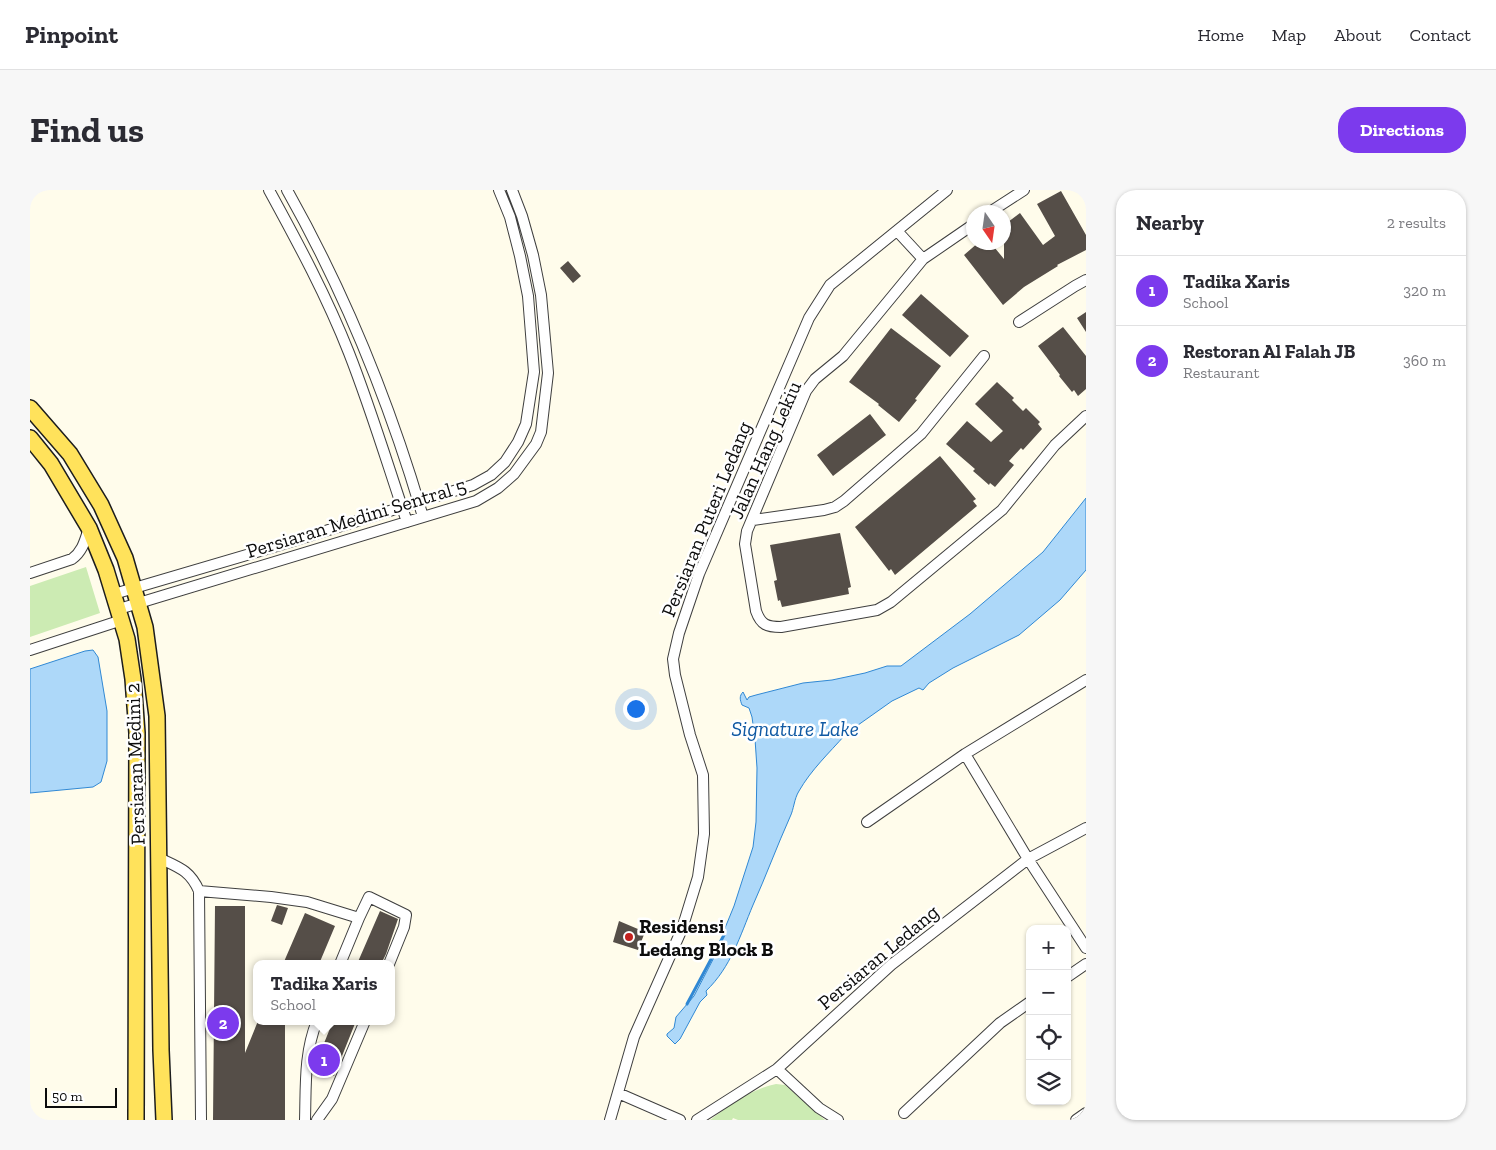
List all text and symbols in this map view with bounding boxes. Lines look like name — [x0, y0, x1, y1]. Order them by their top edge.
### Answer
text: Pinpoint — [25, 20, 118, 49]
text: Home — [1197, 24, 1244, 46]
text: Map — [1272, 24, 1306, 46]
text: About — [1334, 24, 1381, 46]
text: Contact — [1409, 24, 1471, 46]
button: Directions — [1338, 107, 1466, 153]
text: Find us — [30, 109, 144, 151]
north arrow — [966, 205, 1011, 250]
text: Nearby — [1136, 210, 1204, 235]
text: 2 results — [1387, 213, 1446, 232]
text: Tadika Xaris — [1183, 270, 1290, 293]
text: 1 — [1149, 281, 1155, 300]
text: 320 m — [1403, 281, 1446, 300]
text: School — [1183, 293, 1229, 312]
text: Restoran Al Falah JB — [1183, 340, 1355, 363]
text: 2 — [1148, 351, 1156, 370]
text: 360 m — [1403, 351, 1446, 370]
text: Restaurant — [1183, 363, 1259, 382]
street label: Jalan Hang Lekiu — [724, 377, 806, 523]
street label: Persiaran Puteri Ledang — [656, 418, 756, 620]
street label: Persiaran Medini Sentral 5 — [243, 473, 469, 563]
street label: Persiaran Medini 2 — [120, 683, 150, 845]
your location — [623, 696, 649, 722]
water label: Signature Lake — [731, 716, 859, 741]
street label: Persiaran Ledang — [813, 899, 943, 1014]
place label: Residensi Ledang Block B — [639, 914, 774, 961]
map controls — [1026, 925, 1071, 1105]
button: + — [1026, 925, 1071, 970]
marker: Residensi Ledang Block B — [623, 931, 635, 943]
popup — [253, 960, 395, 1025]
button: − — [1026, 970, 1071, 1015]
text: Tadika Xaris — [271, 972, 377, 995]
text: School — [271, 995, 316, 1014]
pin: 2 — [207, 1004, 239, 1042]
button: locate — [1026, 1015, 1071, 1060]
pin: 1 — [308, 1041, 340, 1079]
button: layers — [1026, 1060, 1071, 1105]
scale bar — [45, 1085, 118, 1108]
text: 50 m — [52, 1088, 83, 1105]

